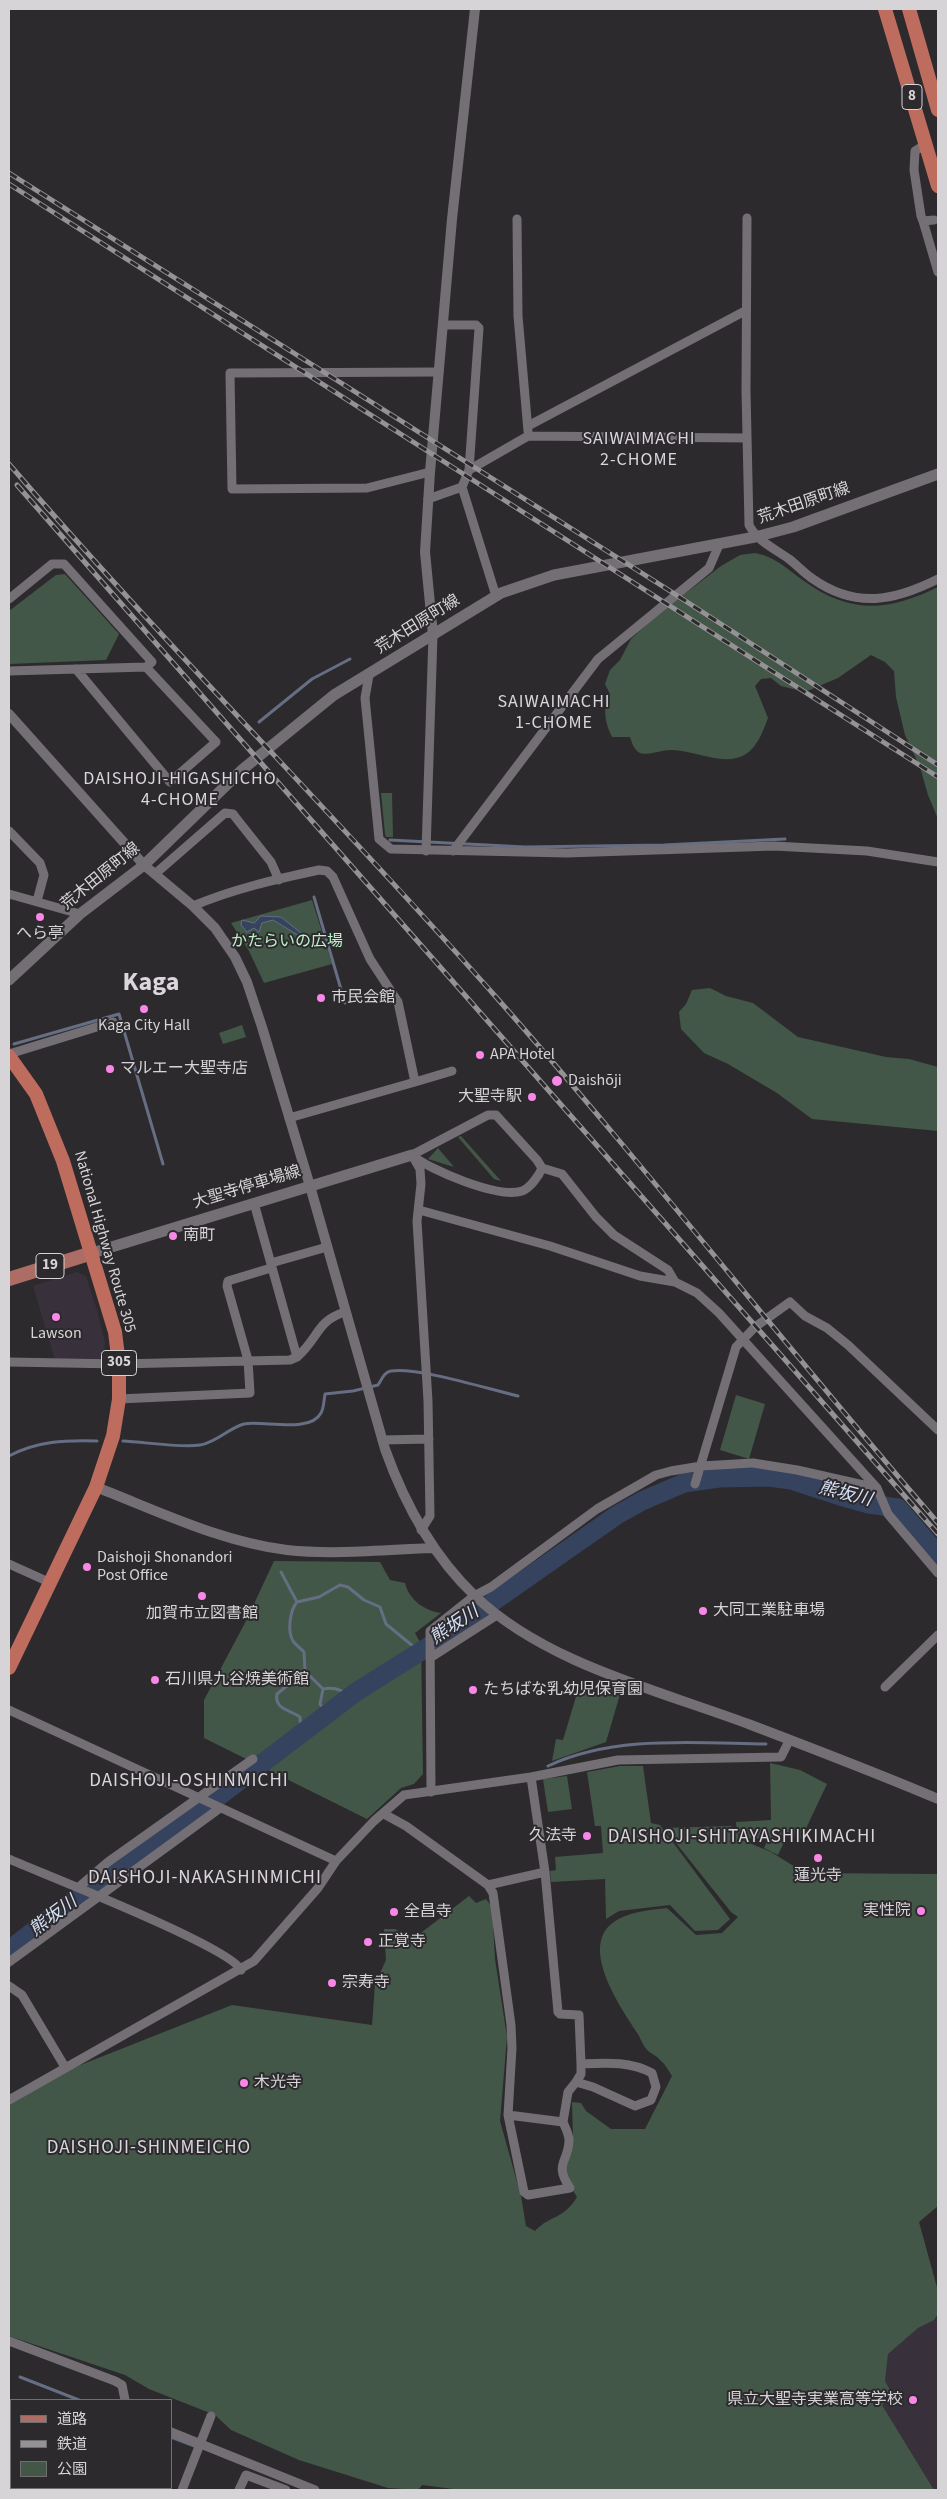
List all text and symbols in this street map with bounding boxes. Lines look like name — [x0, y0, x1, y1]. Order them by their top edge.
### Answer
road number: 8 — [902, 84, 922, 110]
district label: SAIWAIMACHI 2-CHOME — [581, 429, 697, 472]
street label: 荒木田原町線 — [755, 479, 853, 529]
street label: 荒木田原町線 — [372, 591, 464, 659]
district label: SAIWAIMACHI 1-CHOME — [496, 692, 612, 734]
district label: DAISHOJI-HIGASHICHO 4-CHOME — [81, 769, 279, 812]
street label: 荒木田原町線 — [58, 839, 144, 915]
marker: へら亭 — [34, 911, 46, 923]
place label: へら亭 — [16, 924, 64, 944]
park label: かたらいの広場 — [231, 932, 343, 952]
district label: Kaga — [123, 968, 179, 1000]
place label: 市民会館 — [331, 988, 395, 1008]
marker: 市民会館 — [315, 992, 327, 1004]
marker: Kaga City Hall — [138, 1003, 150, 1015]
place label: Kaga City Hall — [98, 1016, 190, 1036]
place label: APA Hotel — [490, 1045, 555, 1065]
marker: APA Hotel — [474, 1049, 486, 1061]
place label: マルエー大聖寺店 — [120, 1059, 248, 1079]
marker: マルエー大聖寺店 — [104, 1063, 116, 1075]
place label: Daishōji — [568, 1071, 622, 1091]
marker: Daishōji — [550, 1074, 564, 1088]
place label: 大聖寺駅 — [458, 1087, 522, 1107]
marker: 大聖寺駅 — [526, 1091, 538, 1103]
street label: National Highway Route 305 — [69, 1149, 139, 1335]
street label: 大聖寺停車場線 — [191, 1162, 303, 1214]
place label: 南町 — [183, 1226, 215, 1246]
marker: 南町 — [167, 1230, 179, 1242]
road number: 19 — [36, 1254, 64, 1278]
marker: Lawson — [50, 1311, 62, 1323]
place label: Lawson — [30, 1324, 82, 1344]
road number: 305 — [102, 1350, 136, 1376]
water label: 熊坂川 — [816, 1478, 874, 1512]
place label: Daishoji Shonandori Post Office — [97, 1548, 233, 1586]
marker: Daishoji Shonandori Post Office — [81, 1561, 93, 1573]
marker: 加賀市立図書館 — [196, 1590, 208, 1602]
place label: 大同工業駐車場 — [713, 1601, 825, 1621]
water label: 熊坂川 — [427, 1602, 483, 1650]
place label: 加賀市立図書館 — [146, 1604, 258, 1624]
marker: 大同工業駐車場 — [697, 1605, 709, 1617]
place label: 石川県九谷焼美術館 — [165, 1670, 309, 1690]
marker: 石川県九谷焼美術館 — [149, 1674, 161, 1686]
place label: たちばな乳幼児保育園 — [483, 1680, 643, 1700]
marker: たちばな乳幼児保育園 — [467, 1684, 479, 1696]
district label: DAISHOJI-OSHINMICHI — [87, 1771, 291, 1793]
place label: 久法寺 — [529, 1826, 577, 1846]
district label: DAISHOJI-SHITAYASHIKIMACHI — [604, 1827, 880, 1849]
marker: 久法寺 — [581, 1830, 593, 1842]
marker: 蓮光寺 — [812, 1852, 824, 1864]
place label: 蓮光寺 — [794, 1866, 842, 1886]
district label: DAISHOJI-NAKASHINMICHI — [85, 1868, 325, 1890]
water label: 熊坂川 — [26, 1892, 82, 1942]
place label: 実性院 — [863, 1901, 911, 1921]
place label: 全昌寺 — [404, 1902, 452, 1922]
marker: 実性院 — [915, 1905, 927, 1917]
marker: 全昌寺 — [388, 1906, 400, 1918]
place label: 正覚寺 — [378, 1932, 426, 1952]
marker: 正覚寺 — [362, 1936, 374, 1948]
place label: 宗寿寺 — [342, 1973, 390, 1993]
marker: 宗寿寺 — [326, 1977, 338, 1989]
place label: 木光寺 — [254, 2073, 302, 2093]
marker: 木光寺 — [238, 2077, 250, 2089]
district label: DAISHOJI-SHINMEICHO — [44, 2138, 254, 2160]
place label: 県立大聖寺実業高等学校 — [727, 2390, 903, 2410]
marker: 県立大聖寺実業高等学校 — [907, 2394, 919, 2406]
legend — [10, 2399, 172, 2489]
text: 道路 — [57, 2409, 87, 2430]
text: 鉄道 — [57, 2434, 87, 2455]
text: 公園 — [57, 2459, 87, 2480]

